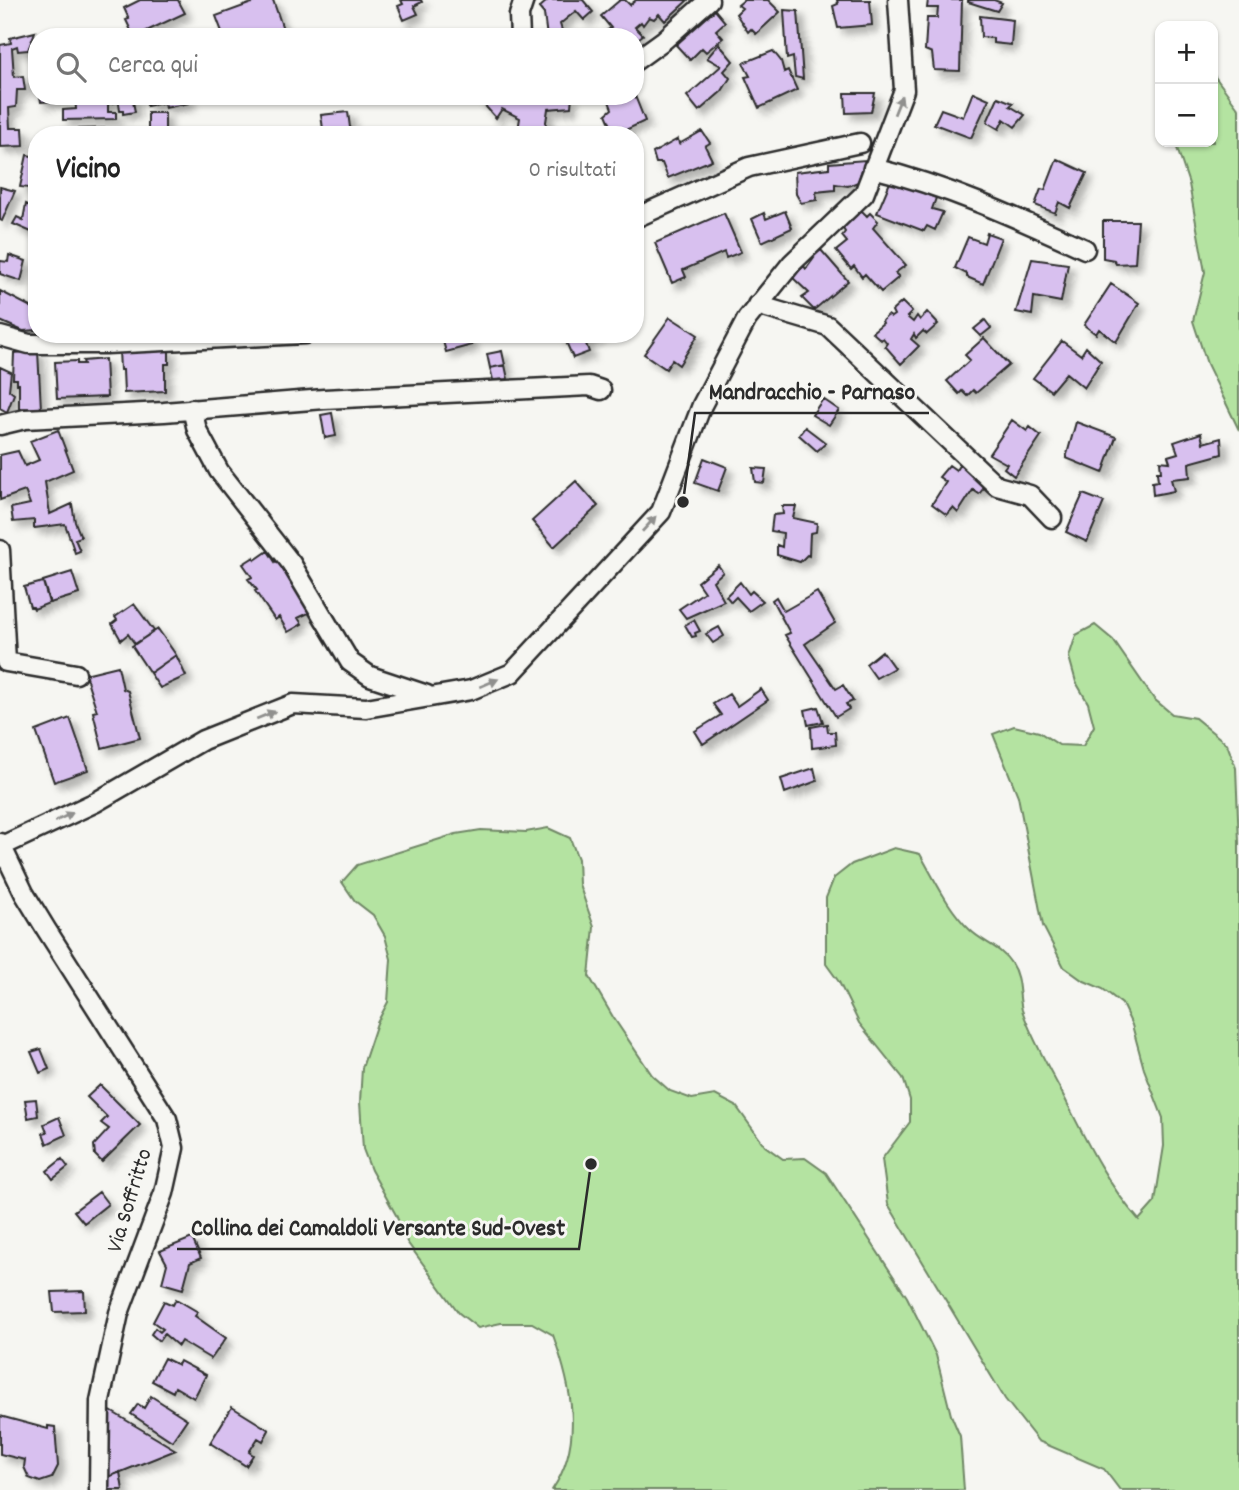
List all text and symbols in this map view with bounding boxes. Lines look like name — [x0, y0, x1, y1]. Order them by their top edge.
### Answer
map controls — [1155, 21, 1218, 147]
button: + — [1155, 21, 1218, 84]
search box — [28, 28, 644, 105]
icon: search — [52, 48, 90, 86]
text: Cerca qui — [108, 48, 198, 85]
button: − — [1155, 84, 1218, 147]
one-way arrow — [893, 94, 904, 115]
text: Vicino — [56, 150, 121, 193]
text: 0 risultati — [528, 155, 616, 188]
callout: Mandracchio - Parnaso — [695, 368, 929, 413]
text: Mandracchio - Parnaso — [709, 377, 916, 411]
one-way arrow — [641, 516, 657, 533]
one-way arrow — [479, 677, 500, 688]
one-way arrow — [256, 709, 277, 720]
one-way arrow — [53, 811, 74, 822]
street label: Via Soffritto — [100, 1145, 162, 1257]
callout: Collina dei Camaldoli Versante Sud-Ovest — [177, 1204, 579, 1249]
text: Collina dei Camaldoli Versante Sud-Ovest — [191, 1213, 565, 1247]

